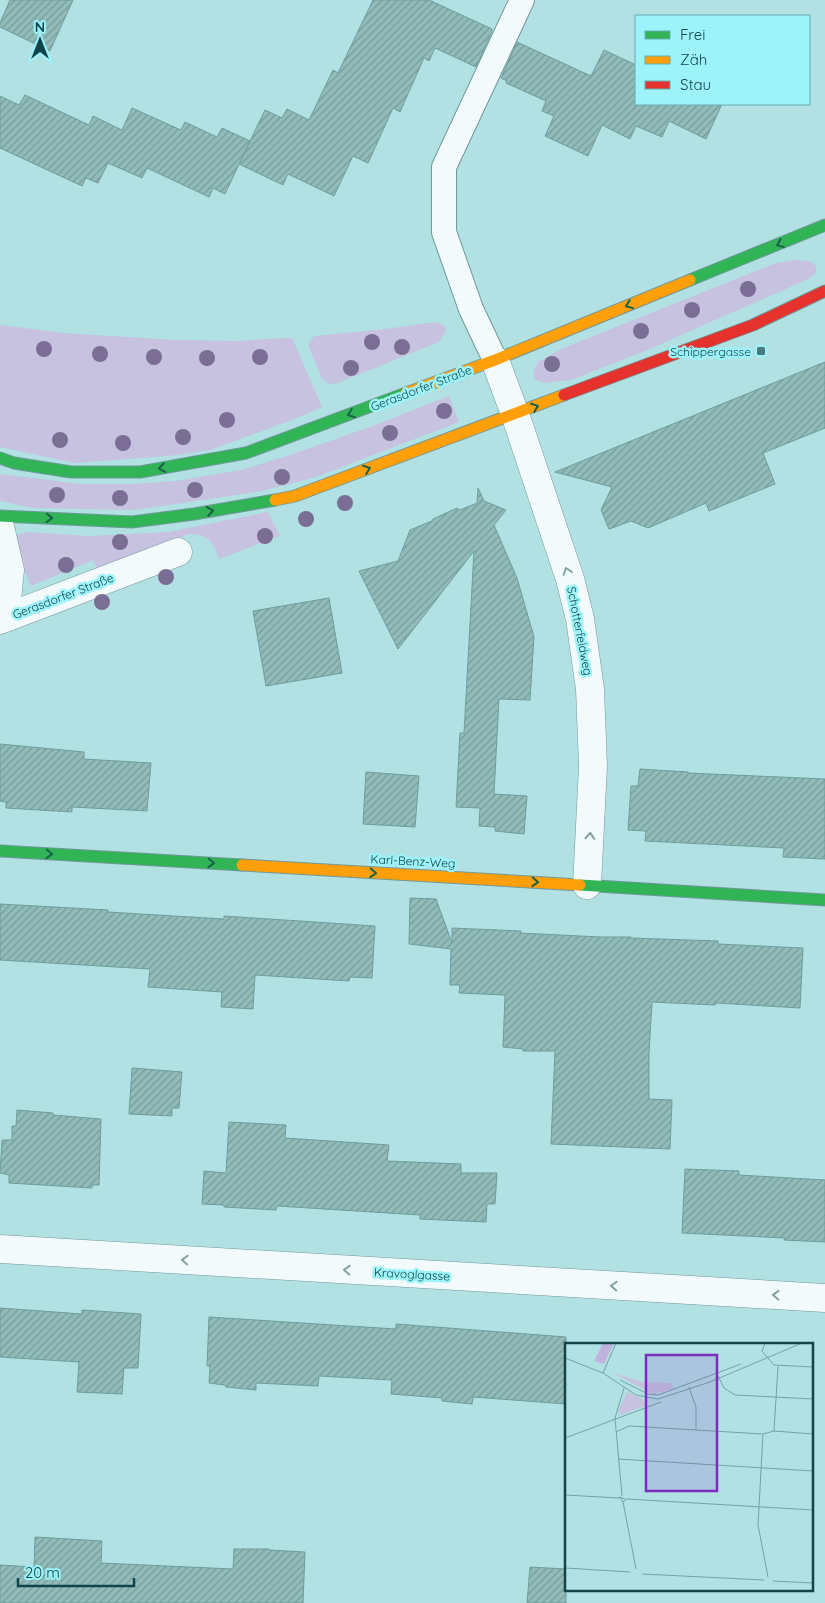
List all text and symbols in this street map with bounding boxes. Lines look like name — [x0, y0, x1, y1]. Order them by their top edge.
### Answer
north arrow — [15, 15, 65, 65]
legend — [635, 15, 810, 105]
text: N — [35, 18, 45, 36]
text: Frei — [680, 25, 706, 44]
text: Zäh — [680, 50, 707, 69]
text: Stau — [680, 75, 711, 94]
one-way arrow — [776, 237, 785, 248]
one-way arrow — [626, 299, 634, 309]
place label: Schippergasse — [670, 344, 751, 359]
marker: Schippergasse — [755, 345, 767, 357]
street label: Gerasdorfer Straße — [368, 362, 474, 414]
one-way arrow — [531, 402, 539, 412]
one-way arrow — [347, 408, 356, 418]
one-way arrow — [158, 463, 167, 473]
one-way arrow — [362, 465, 371, 475]
one-way arrow — [206, 506, 215, 516]
one-way arrow — [45, 513, 53, 524]
one-way arrow — [563, 568, 573, 576]
street label: Gerasdorfer Straße — [10, 570, 116, 622]
street label: Schotterfeldweg — [564, 585, 596, 677]
one-way arrow — [584, 832, 595, 840]
one-way arrow — [45, 849, 53, 860]
street label: Karl-Benz-Weg — [370, 851, 456, 871]
one-way arrow — [207, 858, 215, 869]
one-way arrow — [369, 867, 377, 878]
one-way arrow — [532, 877, 540, 888]
one-way arrow — [181, 1254, 189, 1265]
one-way arrow — [343, 1264, 351, 1275]
street label: Kravoglgasse — [374, 1265, 451, 1283]
one-way arrow — [610, 1280, 618, 1291]
one-way arrow — [772, 1290, 780, 1301]
inset map — [565, 1343, 812, 1590]
scale bar — [18, 1556, 134, 1588]
text: 20 m — [25, 1563, 60, 1582]

